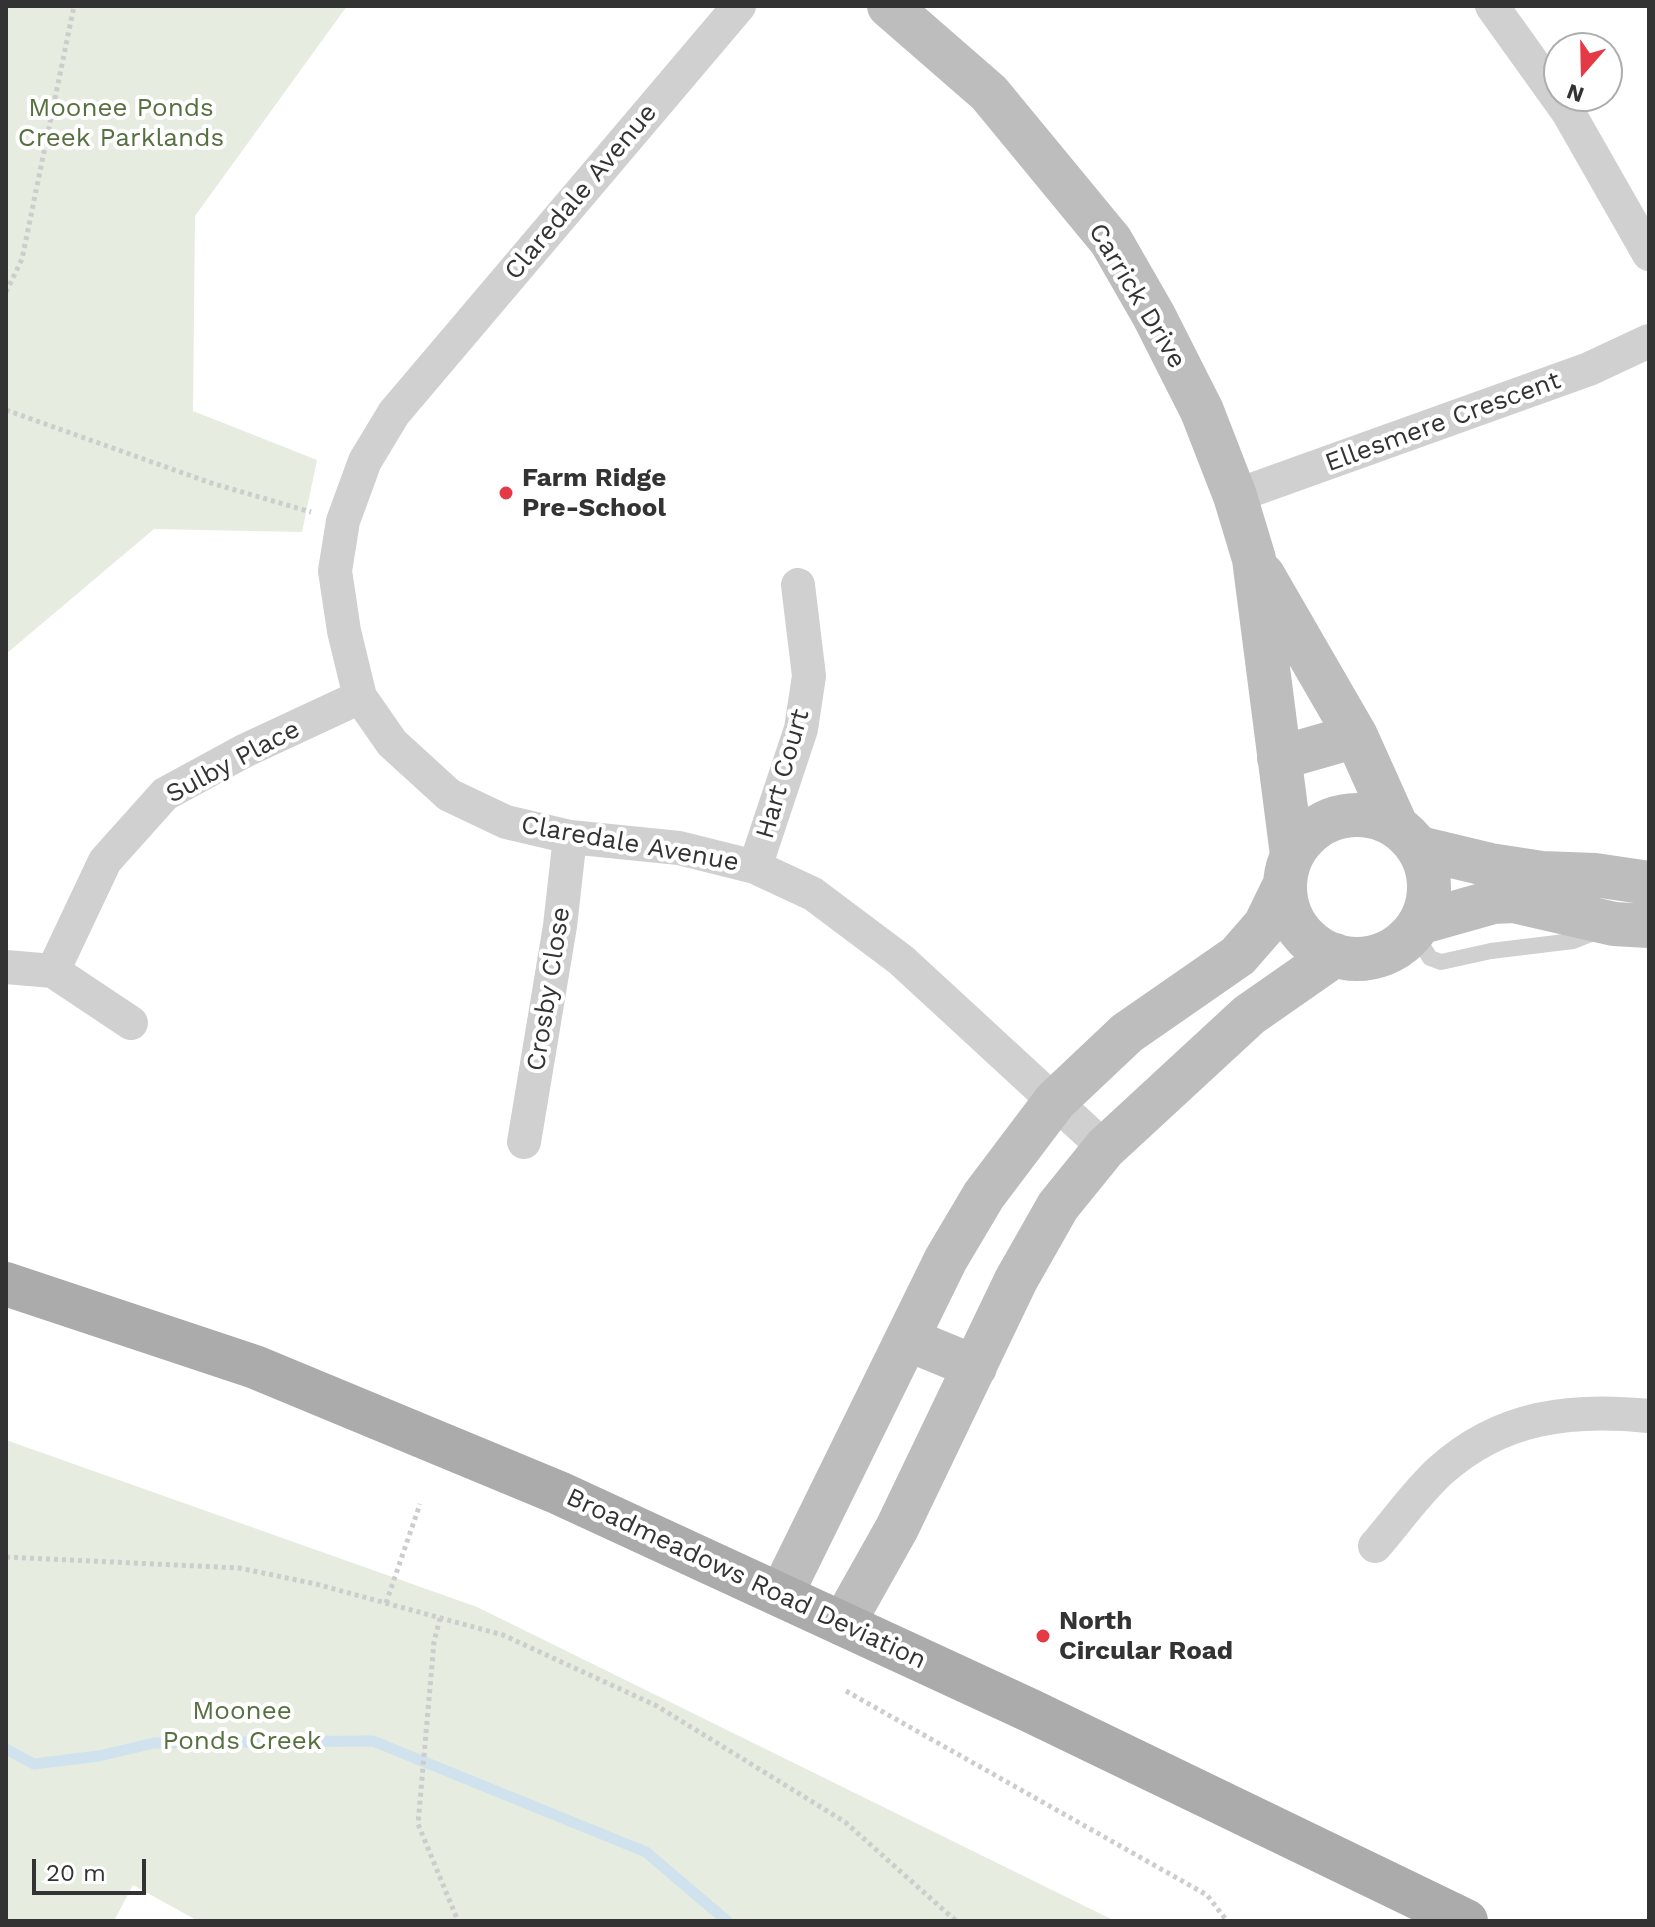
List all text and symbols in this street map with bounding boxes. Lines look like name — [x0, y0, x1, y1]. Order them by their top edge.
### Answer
north arrow — [1543, 32, 1623, 112]
text: N — [1563, 79, 1587, 108]
park label: Moonee Ponds Creek Parklands — [18, 92, 224, 154]
street label: Claredale Avenue — [498, 98, 664, 286]
street label: Carrick Drive — [1082, 218, 1192, 374]
street label: Ellesmere Crescent — [1321, 365, 1565, 479]
place label: Farm Ridge Pre-School — [522, 462, 666, 524]
marker: Farm Ridge Pre-School — [497, 484, 515, 502]
street label: Hart Court — [750, 706, 816, 842]
street label: Sulby Place — [161, 714, 305, 810]
street label: Claredale Avenue — [519, 809, 741, 879]
street label: Crosby Close — [521, 905, 577, 1073]
street label: Broadmeadows Road Deviation — [561, 1482, 931, 1676]
place label: North Circular Road — [1059, 1605, 1233, 1666]
marker: North Circular Road — [1034, 1627, 1052, 1645]
park label: Moonee Ponds Creek — [163, 1695, 321, 1756]
scale bar — [36, 1843, 150, 1893]
text: 20 m — [46, 1859, 106, 1887]

